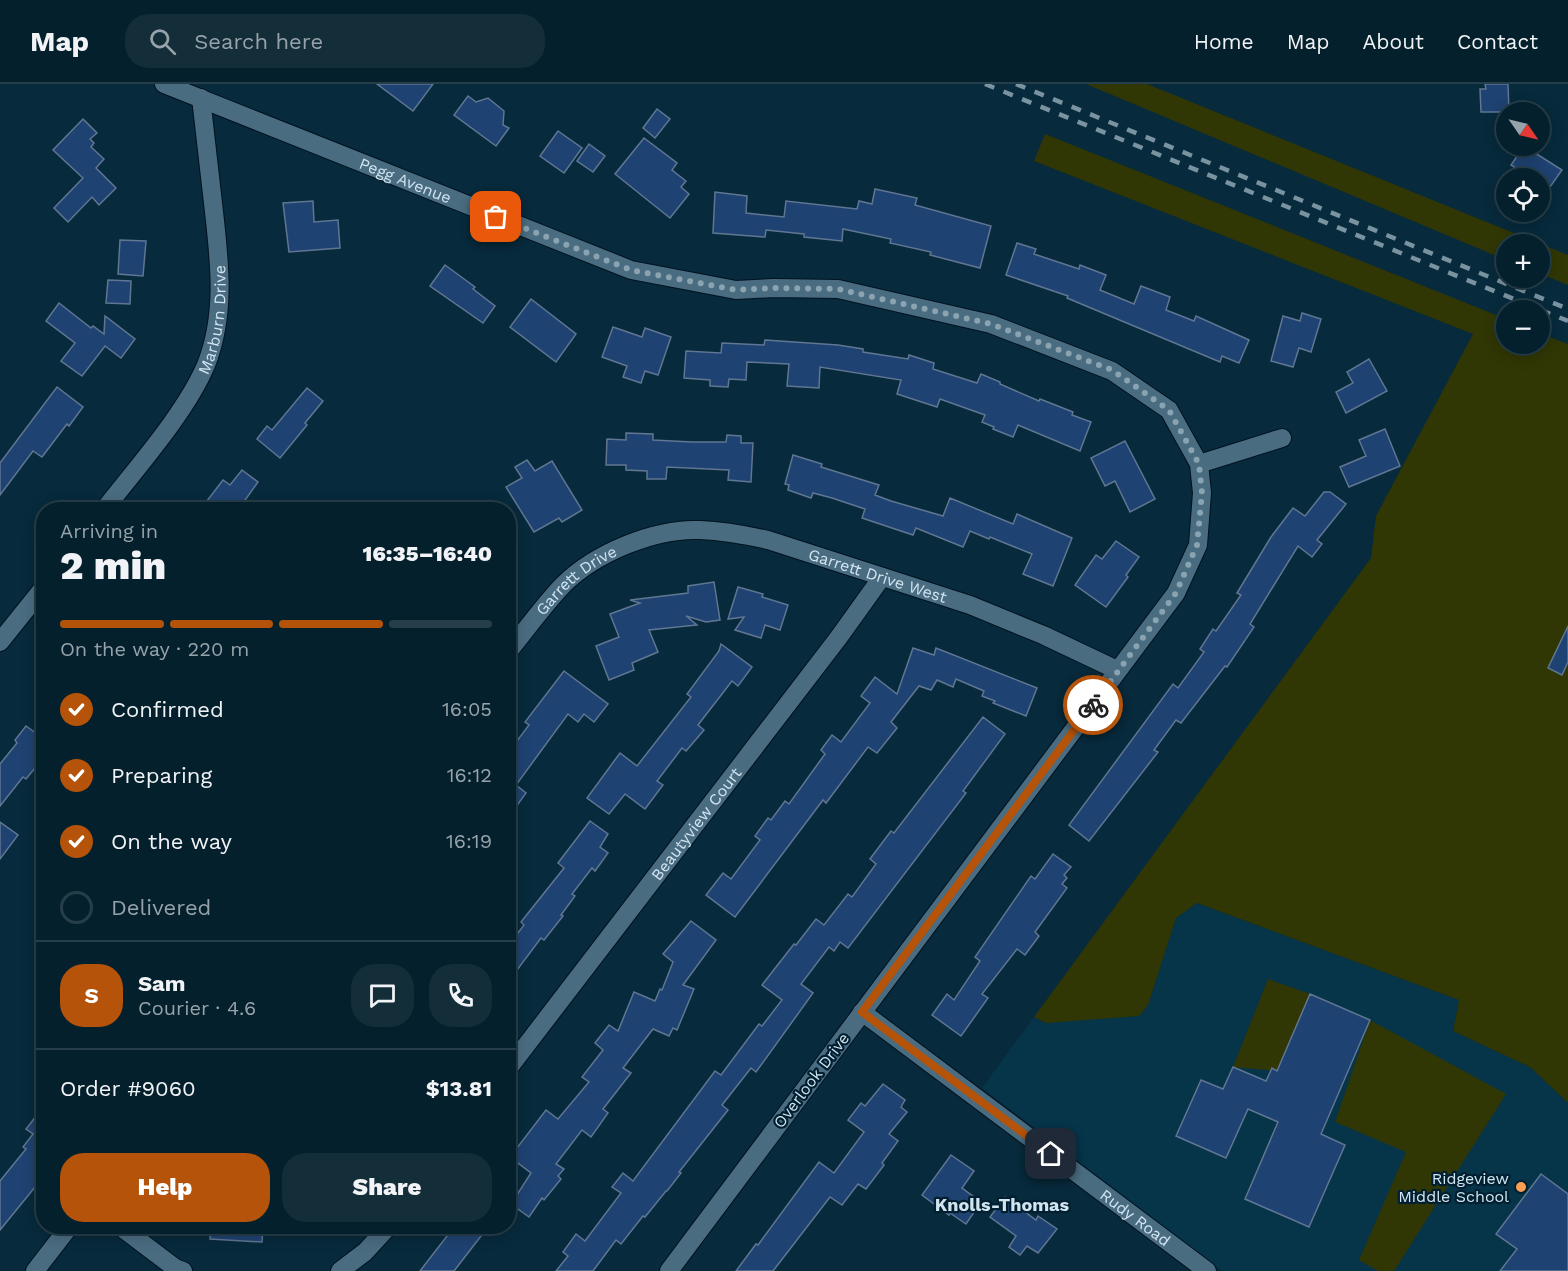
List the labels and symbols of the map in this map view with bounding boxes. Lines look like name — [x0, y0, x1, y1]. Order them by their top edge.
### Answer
north arrow — [1496, 102, 1550, 156]
street label: Pegg Avenue — [357, 154, 454, 208]
pin — [470, 191, 521, 242]
street label: Marburn Drive — [194, 265, 230, 377]
street label: Garrett Drive — [532, 542, 620, 619]
street label: Garrett Drive West — [806, 545, 950, 607]
courier — [1063, 675, 1123, 735]
street label: Beautyview Court — [647, 764, 746, 884]
street label: Overlook Drive — [769, 1029, 853, 1132]
pin — [1025, 1128, 1076, 1179]
place label: Ridgeview Middle School — [1398, 1169, 1509, 1206]
marker: Ridgeview Middle School — [1514, 1180, 1528, 1194]
street label: Rudy Road — [1096, 1185, 1174, 1250]
district label: Knolls-Thomas — [935, 1194, 1070, 1215]

